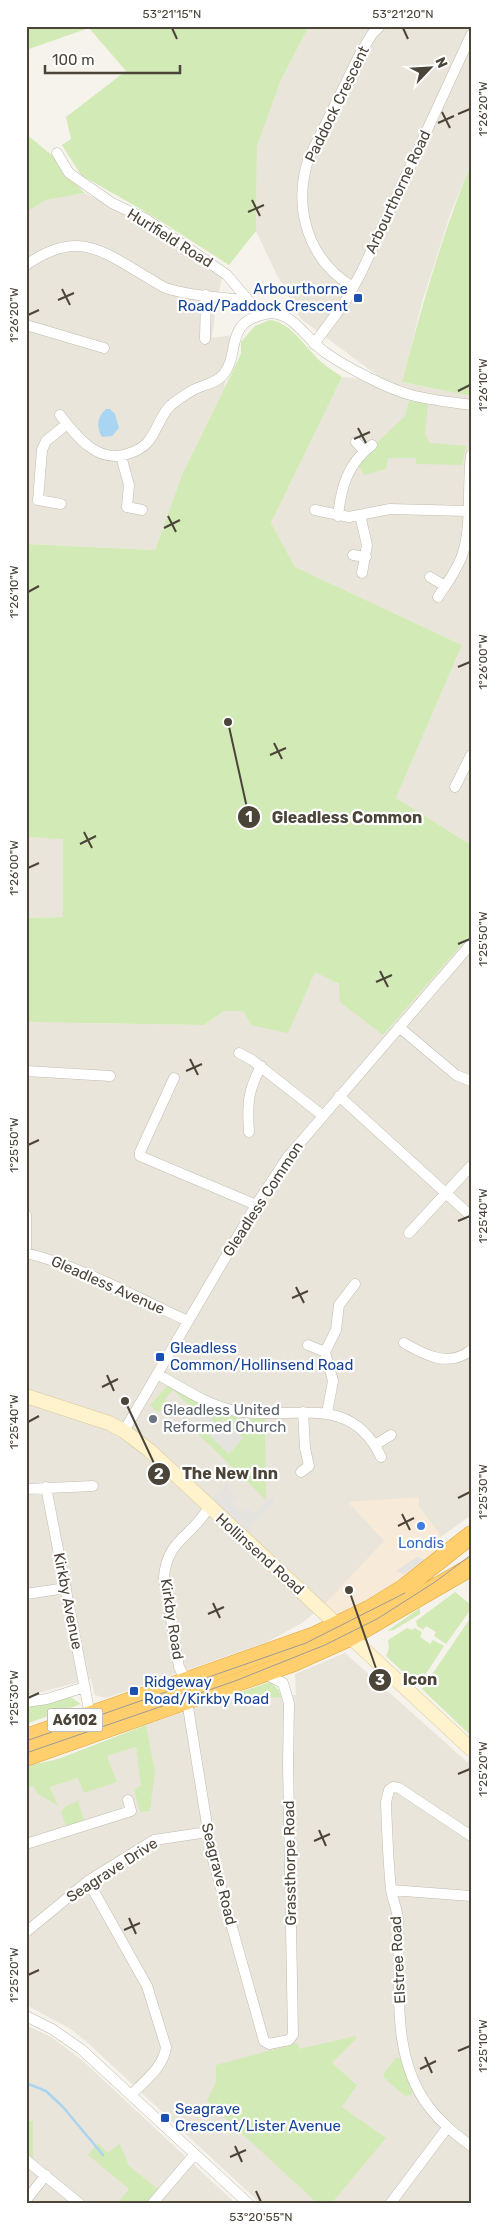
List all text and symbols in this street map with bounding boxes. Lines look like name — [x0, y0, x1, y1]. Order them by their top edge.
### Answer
text: 53°21'15"N — [143, 7, 201, 21]
text: 53°21'20"N — [372, 7, 434, 21]
scale bar — [45, 42, 180, 74]
north arrow — [404, 42, 454, 92]
street label: Paddock Crescent — [301, 43, 373, 165]
text: 100 m — [52, 51, 94, 69]
text: N — [431, 55, 451, 71]
text: 1°26'20"W — [476, 81, 490, 137]
street label: Arbourthorne Road — [362, 127, 434, 257]
street label: Hurlfield Road — [124, 205, 216, 271]
place label: Arbourthorne Road/Paddock Crescent — [178, 280, 348, 315]
text: 1°26'20"W — [7, 287, 21, 343]
marker: Arbourthorne Road/Paddock Crescent — [352, 292, 364, 304]
text: 1°26'10"W — [476, 358, 490, 412]
text: 1°26'10"W — [7, 565, 21, 619]
text: 1°26'00"W — [476, 634, 490, 690]
callout: Gleadless Common — [237, 802, 433, 833]
text: 1 — [245, 808, 253, 826]
text: Gleadless Common — [272, 808, 422, 827]
text: 1°26'00"W — [7, 840, 21, 896]
text: 1°25'50"W — [476, 911, 490, 967]
text: 1°25'50"W — [7, 1117, 21, 1173]
street label: Gleadless Common — [219, 1138, 307, 1260]
text: 1°25'40"W — [476, 1188, 490, 1244]
street label: Gleadless Avenue — [48, 1252, 168, 1318]
place label: Gleadless Common/Hollinsend Road — [170, 1339, 353, 1374]
marker: Gleadless Common/Hollinsend Road — [154, 1351, 166, 1363]
text: 1°25'40"W — [7, 1394, 21, 1450]
place label: Gleadless United Reformed Church — [163, 1401, 286, 1436]
marker: Gleadless United Reformed Church — [147, 1413, 159, 1425]
callout: The New Inn — [147, 1458, 288, 1489]
text: The New Inn — [182, 1464, 278, 1483]
text: 1°25'30"W — [476, 1464, 490, 1520]
text: 2 — [154, 1465, 164, 1483]
street label: Hollinsend Road — [212, 1510, 308, 1598]
marker: Londis — [415, 1520, 427, 1532]
place label: Londis — [398, 1534, 444, 1552]
street label: Kirkby Avenue — [50, 1551, 86, 1651]
street label: Kirkby Road — [157, 1577, 187, 1661]
callout: Icon — [368, 1664, 448, 1695]
text: 1°25'30"W — [7, 1670, 21, 1726]
text: Icon — [403, 1670, 437, 1689]
text: 3 — [375, 1671, 385, 1689]
place label: Ridgeway Road/Kirkby Road — [144, 1673, 269, 1708]
marker: Ridgeway Road/Kirkby Road — [128, 1685, 140, 1697]
road number: A6102 — [48, 1708, 102, 1732]
text: 1°25'20"W — [476, 1741, 490, 1797]
street label: Grassthorpe Road — [280, 1800, 300, 1926]
street label: Seagrave Road — [198, 1821, 240, 1927]
street label: Seagrave Drive — [63, 1834, 161, 1906]
street label: Elstree Road — [387, 1916, 409, 2004]
text: 1°25'20"W — [7, 1947, 21, 2003]
text: 1°25'10"W — [476, 2019, 490, 2073]
place label: Seagrave Crescent/Lister Avenue — [175, 2100, 341, 2135]
marker: Seagrave Crescent/Lister Avenue — [159, 2112, 171, 2124]
text: 53°20'55"N — [229, 2210, 293, 2224]

